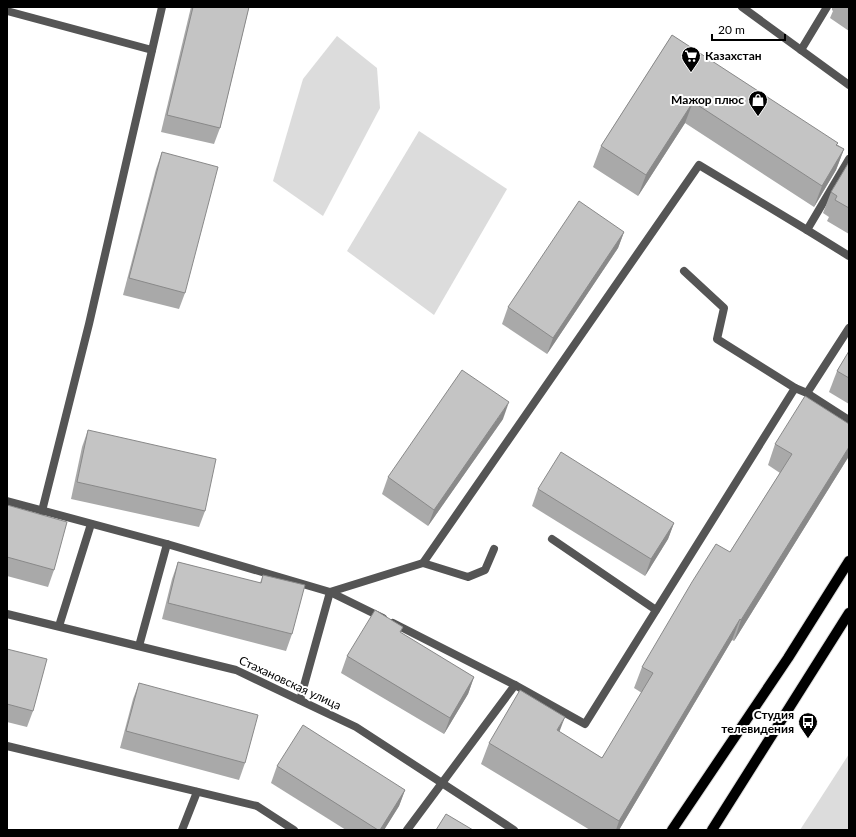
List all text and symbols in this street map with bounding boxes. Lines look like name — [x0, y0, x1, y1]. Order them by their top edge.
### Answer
scale bar — [712, 16, 785, 42]
text: 20 m — [718, 22, 745, 37]
supermarket icon: Казахстан — [680, 45, 702, 73]
place label: Казахстан — [705, 48, 762, 63]
shop icon: Мажор плюс — [747, 89, 769, 117]
place label: Мажор плюс — [671, 92, 744, 107]
street label: Стахановская улица — [237, 652, 344, 713]
place label: Студия телевидения — [721, 707, 794, 736]
bus stop icon: Студия телевидения — [797, 711, 819, 739]

